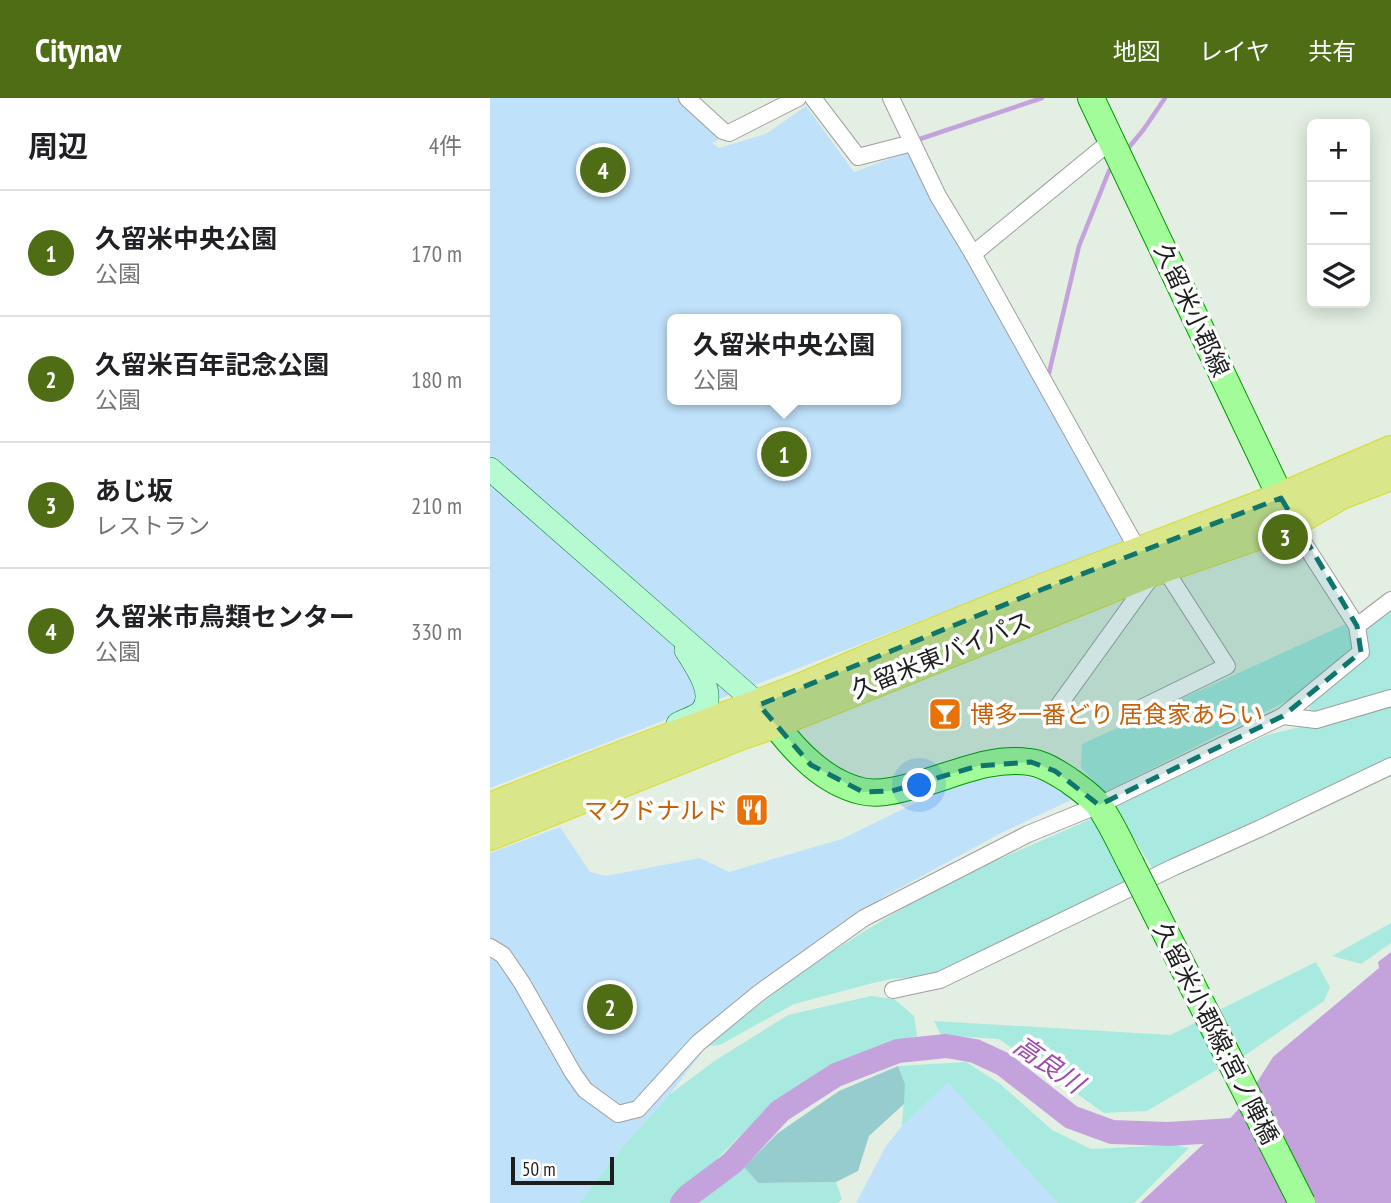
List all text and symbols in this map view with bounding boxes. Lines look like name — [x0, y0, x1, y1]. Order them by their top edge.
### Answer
text: Citynav — [35, 28, 121, 71]
text: 地図 — [1113, 36, 1161, 67]
text: レイヤ — [1199, 36, 1270, 67]
text: 共有 — [1308, 36, 1356, 67]
map controls — [1307, 119, 1370, 308]
button: + — [1307, 119, 1370, 182]
text: 周辺 — [28, 126, 88, 165]
text: 4件 — [429, 131, 462, 160]
pin: 4 — [580, 144, 626, 196]
button: − — [1307, 182, 1370, 245]
text: 久留米中央公園 — [95, 222, 277, 255]
street label: 久留米小郡線 — [1148, 238, 1236, 382]
text: 1 — [46, 239, 57, 268]
text: 170 m — [411, 239, 462, 268]
button: layers — [1307, 245, 1370, 308]
text: 公園 — [95, 259, 141, 288]
popup — [667, 314, 901, 405]
text: 久留米中央公園 — [693, 328, 875, 361]
text: 久留米百年記念公園 — [95, 348, 329, 381]
text: 2 — [46, 365, 57, 394]
text: 180 m — [411, 365, 462, 394]
text: 公園 — [693, 365, 739, 394]
text: 公園 — [95, 385, 141, 414]
pin: 1 — [761, 428, 807, 480]
text: あじ坂 — [95, 474, 173, 507]
text: 3 — [46, 491, 57, 520]
text: 210 m — [411, 491, 462, 520]
text: レストラン — [95, 511, 210, 540]
pin: 3 — [1262, 511, 1308, 563]
text: 久留米市鳥類センター — [95, 600, 355, 633]
street label: 久留米東バイパス — [846, 605, 1036, 705]
text: 4 — [46, 617, 57, 646]
text: 330 m — [411, 617, 462, 646]
text: 公園 — [95, 637, 141, 666]
bar icon: 博多一番どり 居食家あらい — [926, 695, 964, 733]
place label: 博多一番どり 居食家あらい — [970, 699, 1263, 730]
your location — [902, 768, 936, 802]
restaurant icon: マクドナルド — [733, 791, 771, 829]
place label: マクドナルド — [584, 795, 728, 826]
street label: 久留米小郡線;宮ノ陣橋 — [1147, 917, 1285, 1149]
pin: 2 — [587, 981, 633, 1033]
water label: 高良川 — [1008, 1028, 1093, 1102]
scale bar — [511, 1154, 614, 1186]
text: 50 m — [522, 1157, 556, 1181]

